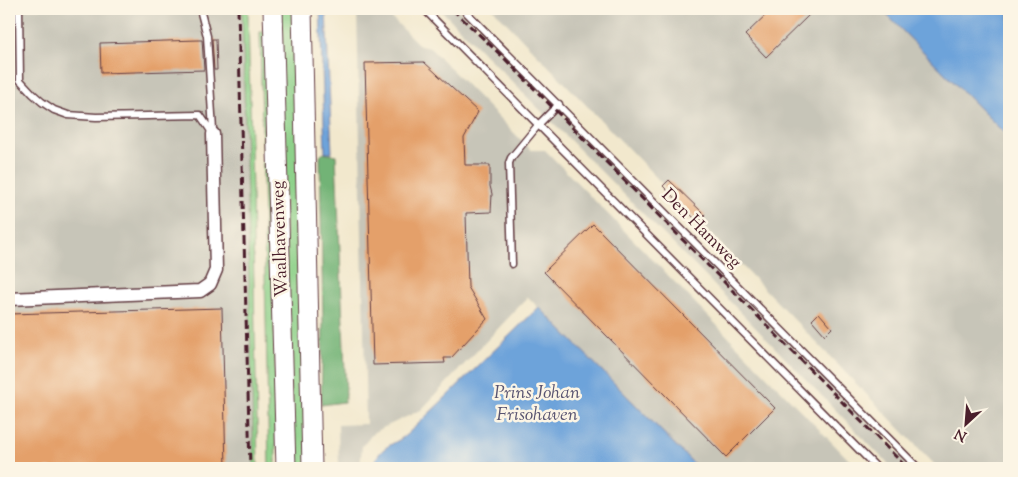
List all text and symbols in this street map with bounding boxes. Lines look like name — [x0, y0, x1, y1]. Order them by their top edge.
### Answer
street label: Waalhavenweg — [266, 180, 296, 298]
street label: Den Hamweg — [655, 183, 747, 276]
water label: Prins Johan Frisohaven — [494, 380, 580, 429]
north arrow — [940, 400, 990, 450]
text: N — [952, 422, 971, 445]

